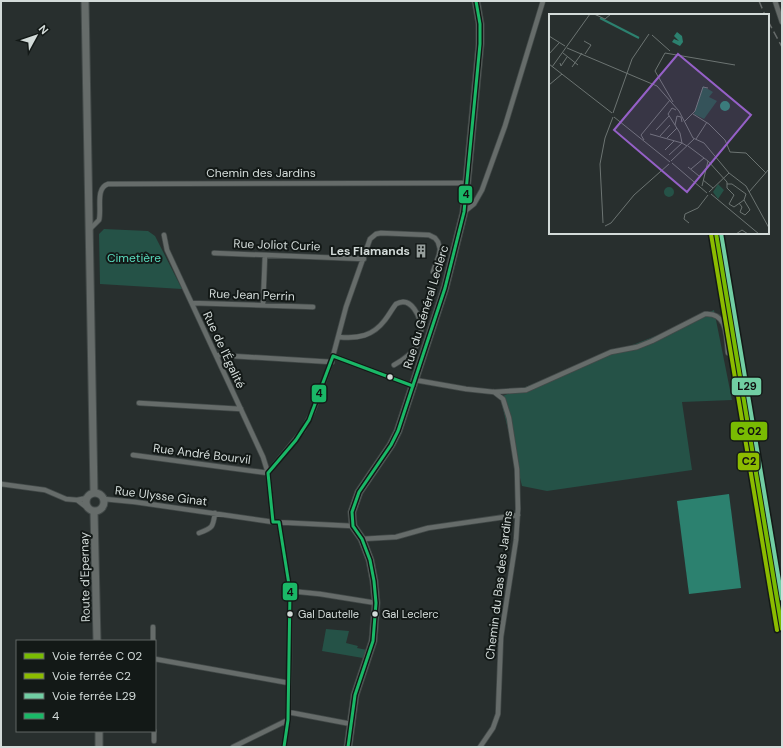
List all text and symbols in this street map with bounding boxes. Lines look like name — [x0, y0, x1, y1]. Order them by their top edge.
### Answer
inset map — [549, 14, 769, 234]
north arrow — [16, 16, 56, 56]
text: N — [36, 22, 52, 37]
street label: Chemin des Jardins — [206, 165, 316, 181]
line badge: 4 — [458, 185, 473, 204]
text: 4 — [462, 187, 470, 201]
street label: Rue Joliot Curie — [233, 235, 321, 255]
place label: Les Flamands — [330, 243, 410, 259]
street label: Rue du Général Leclerc — [400, 243, 452, 371]
building icon: Les Flamands — [413, 243, 429, 259]
park label: Cimetière — [107, 250, 161, 266]
street label: Rue Jean Perrin — [209, 286, 295, 304]
street label: Rue de l'Égalité — [199, 309, 249, 391]
unlabelled marker — [385, 372, 395, 382]
line badge: L29 — [731, 377, 762, 396]
text: L29 — [737, 379, 757, 393]
line badge: 4 — [311, 384, 327, 403]
text: 4 — [315, 386, 323, 400]
line badge: C 02 — [730, 421, 768, 441]
text: C 02 — [737, 424, 761, 438]
street label: Rue André Bourvil — [152, 440, 252, 468]
line badge: C2 — [737, 452, 760, 471]
text: C2 — [742, 454, 756, 468]
street label: Rue Ulysse Ginat — [114, 482, 208, 510]
street label: Chemin du Bas des Jardins — [482, 509, 516, 661]
street label: Route d'Epernay — [76, 531, 94, 622]
line badge: 4 — [282, 582, 298, 601]
text: 4 — [286, 585, 294, 599]
place label: Gal Dautelle — [298, 607, 359, 621]
place label: Gal Leclerc — [382, 607, 439, 621]
marker: Gal Dautelle — [285, 609, 295, 619]
marker: Gal Leclerc — [370, 609, 380, 619]
legend — [16, 640, 156, 732]
text: Voie ferrée C 02 — [52, 648, 142, 664]
text: Voie ferrée C2 — [52, 668, 131, 684]
text: Voie ferrée L29 — [52, 688, 136, 704]
text: 4 — [52, 708, 59, 724]

